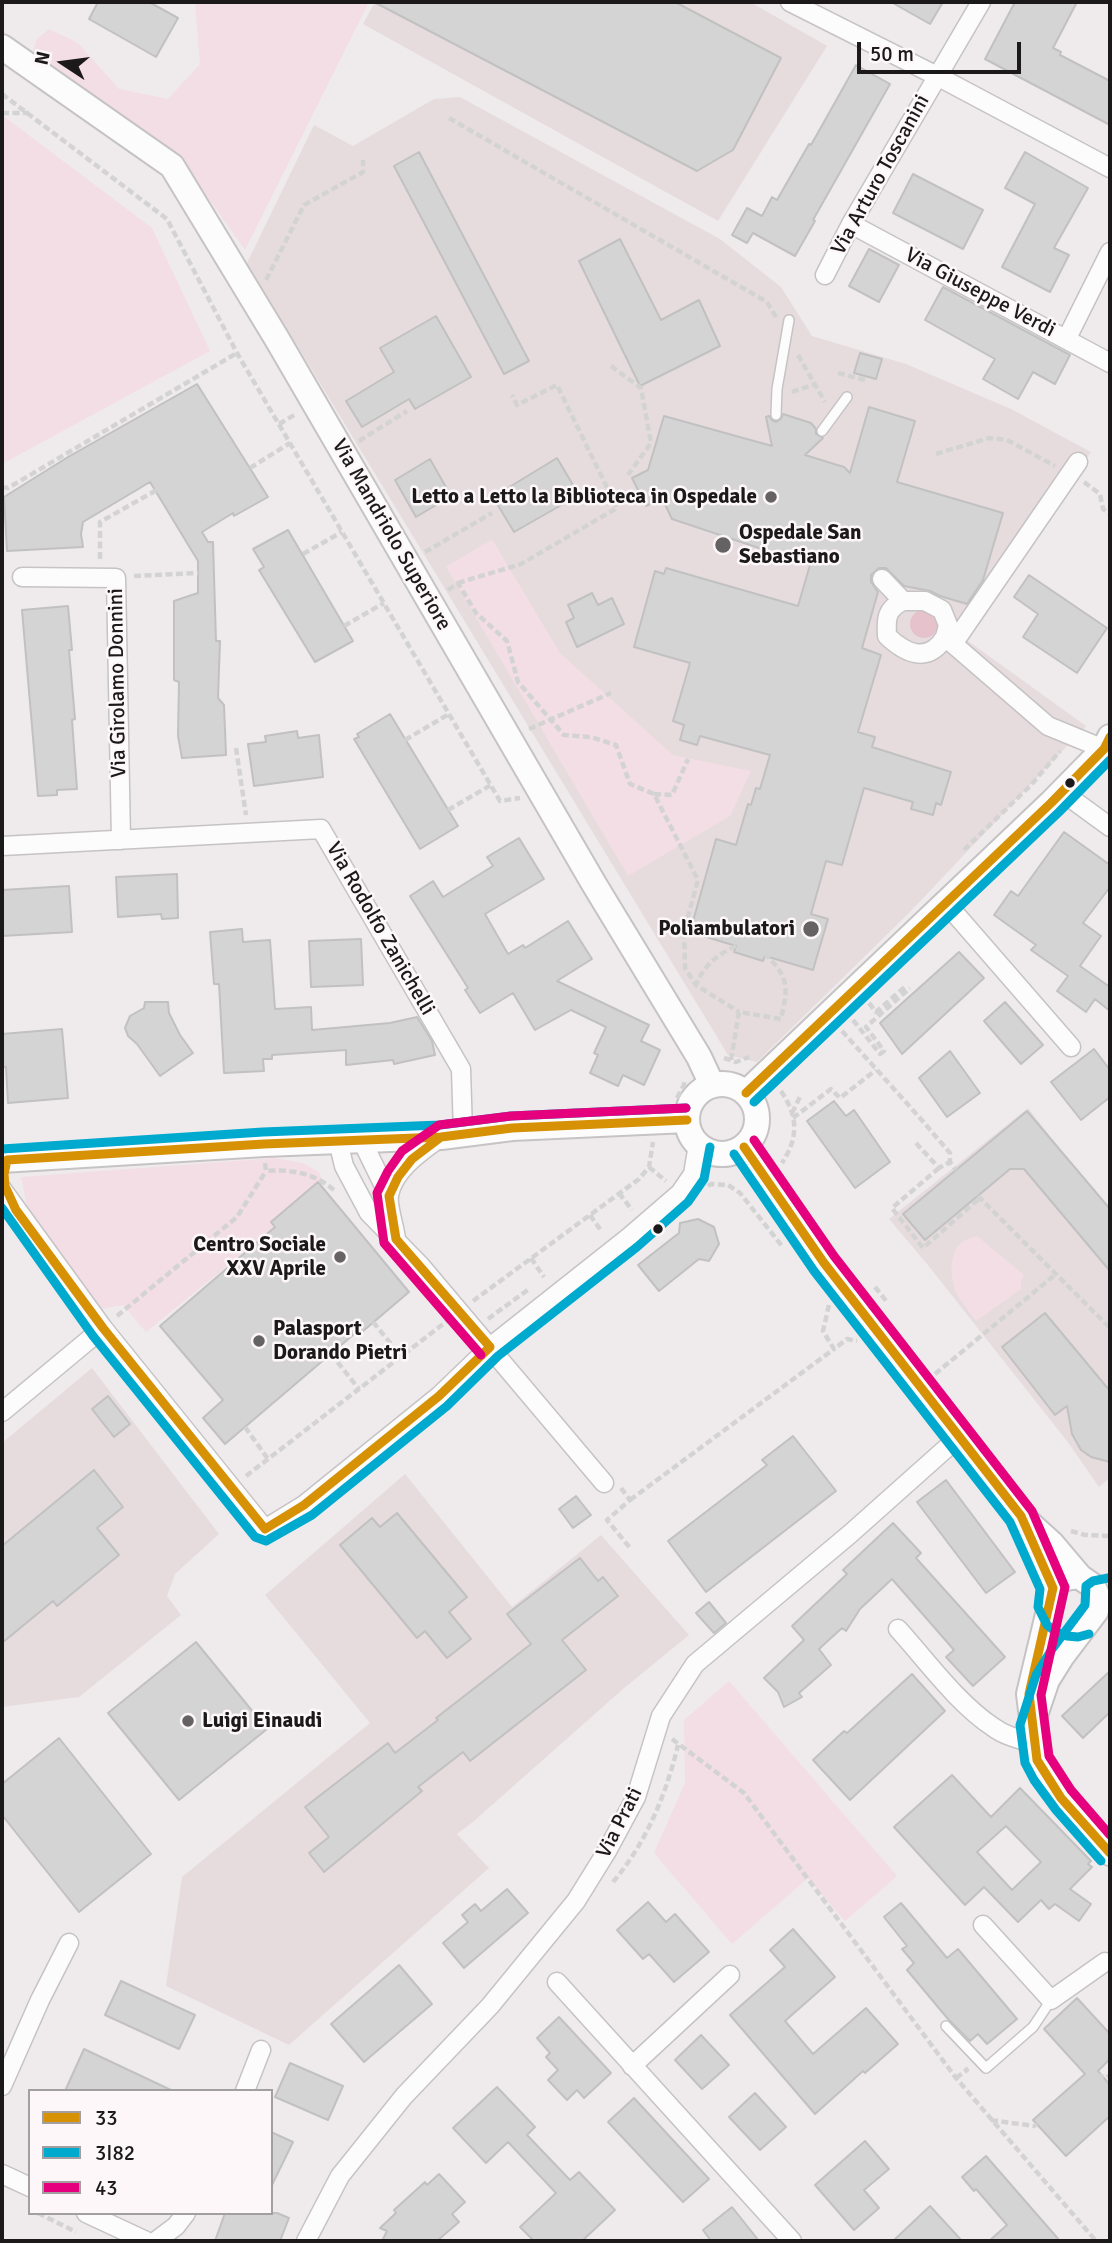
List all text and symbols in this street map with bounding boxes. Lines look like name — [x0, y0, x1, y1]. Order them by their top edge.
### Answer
north arrow — [28, 28, 98, 98]
scale bar — [860, 28, 1024, 72]
text: 50 m — [870, 41, 914, 67]
text: N — [29, 49, 56, 67]
street label: Via Arturo Toscanini — [827, 90, 935, 260]
street label: Via Giuseppe Verdi — [901, 243, 1059, 343]
street label: Via Mandriolo Superiore — [326, 435, 456, 635]
place label: Letto a Letto la Biblioteca in Ospedale — [411, 484, 757, 510]
marker: Letto a Letto la Biblioteca in Ospedale — [763, 489, 779, 505]
place label: Ospedale San Sebastiano — [739, 520, 861, 570]
marker: Ospedale San Sebastiano — [713, 535, 733, 555]
street label: Via Girolamo Donnini — [104, 588, 132, 778]
unlabelled marker — [1063, 776, 1077, 790]
street label: Via Rodolfo Zanichelli — [320, 838, 440, 1020]
place label: Poliambulatori — [658, 916, 795, 942]
marker: Poliambulatori — [801, 919, 821, 939]
unlabelled marker — [651, 1222, 665, 1236]
place label: Centro Sociale XXV Aprile — [193, 1232, 326, 1282]
marker: Centro Sociale XXV Aprile — [332, 1249, 348, 1265]
place label: Palasport Dorando Pietri — [273, 1316, 407, 1366]
marker: Palasport Dorando Pietri — [251, 1333, 267, 1349]
place label: Luigi Einaudi — [202, 1708, 322, 1734]
marker: Luigi Einaudi — [180, 1713, 196, 1729]
street label: Via Prati — [592, 1784, 648, 1862]
legend — [28, 2089, 273, 2215]
text: 33 — [95, 2105, 118, 2131]
text: 3I82 — [95, 2140, 135, 2166]
text: 43 — [95, 2175, 118, 2201]

